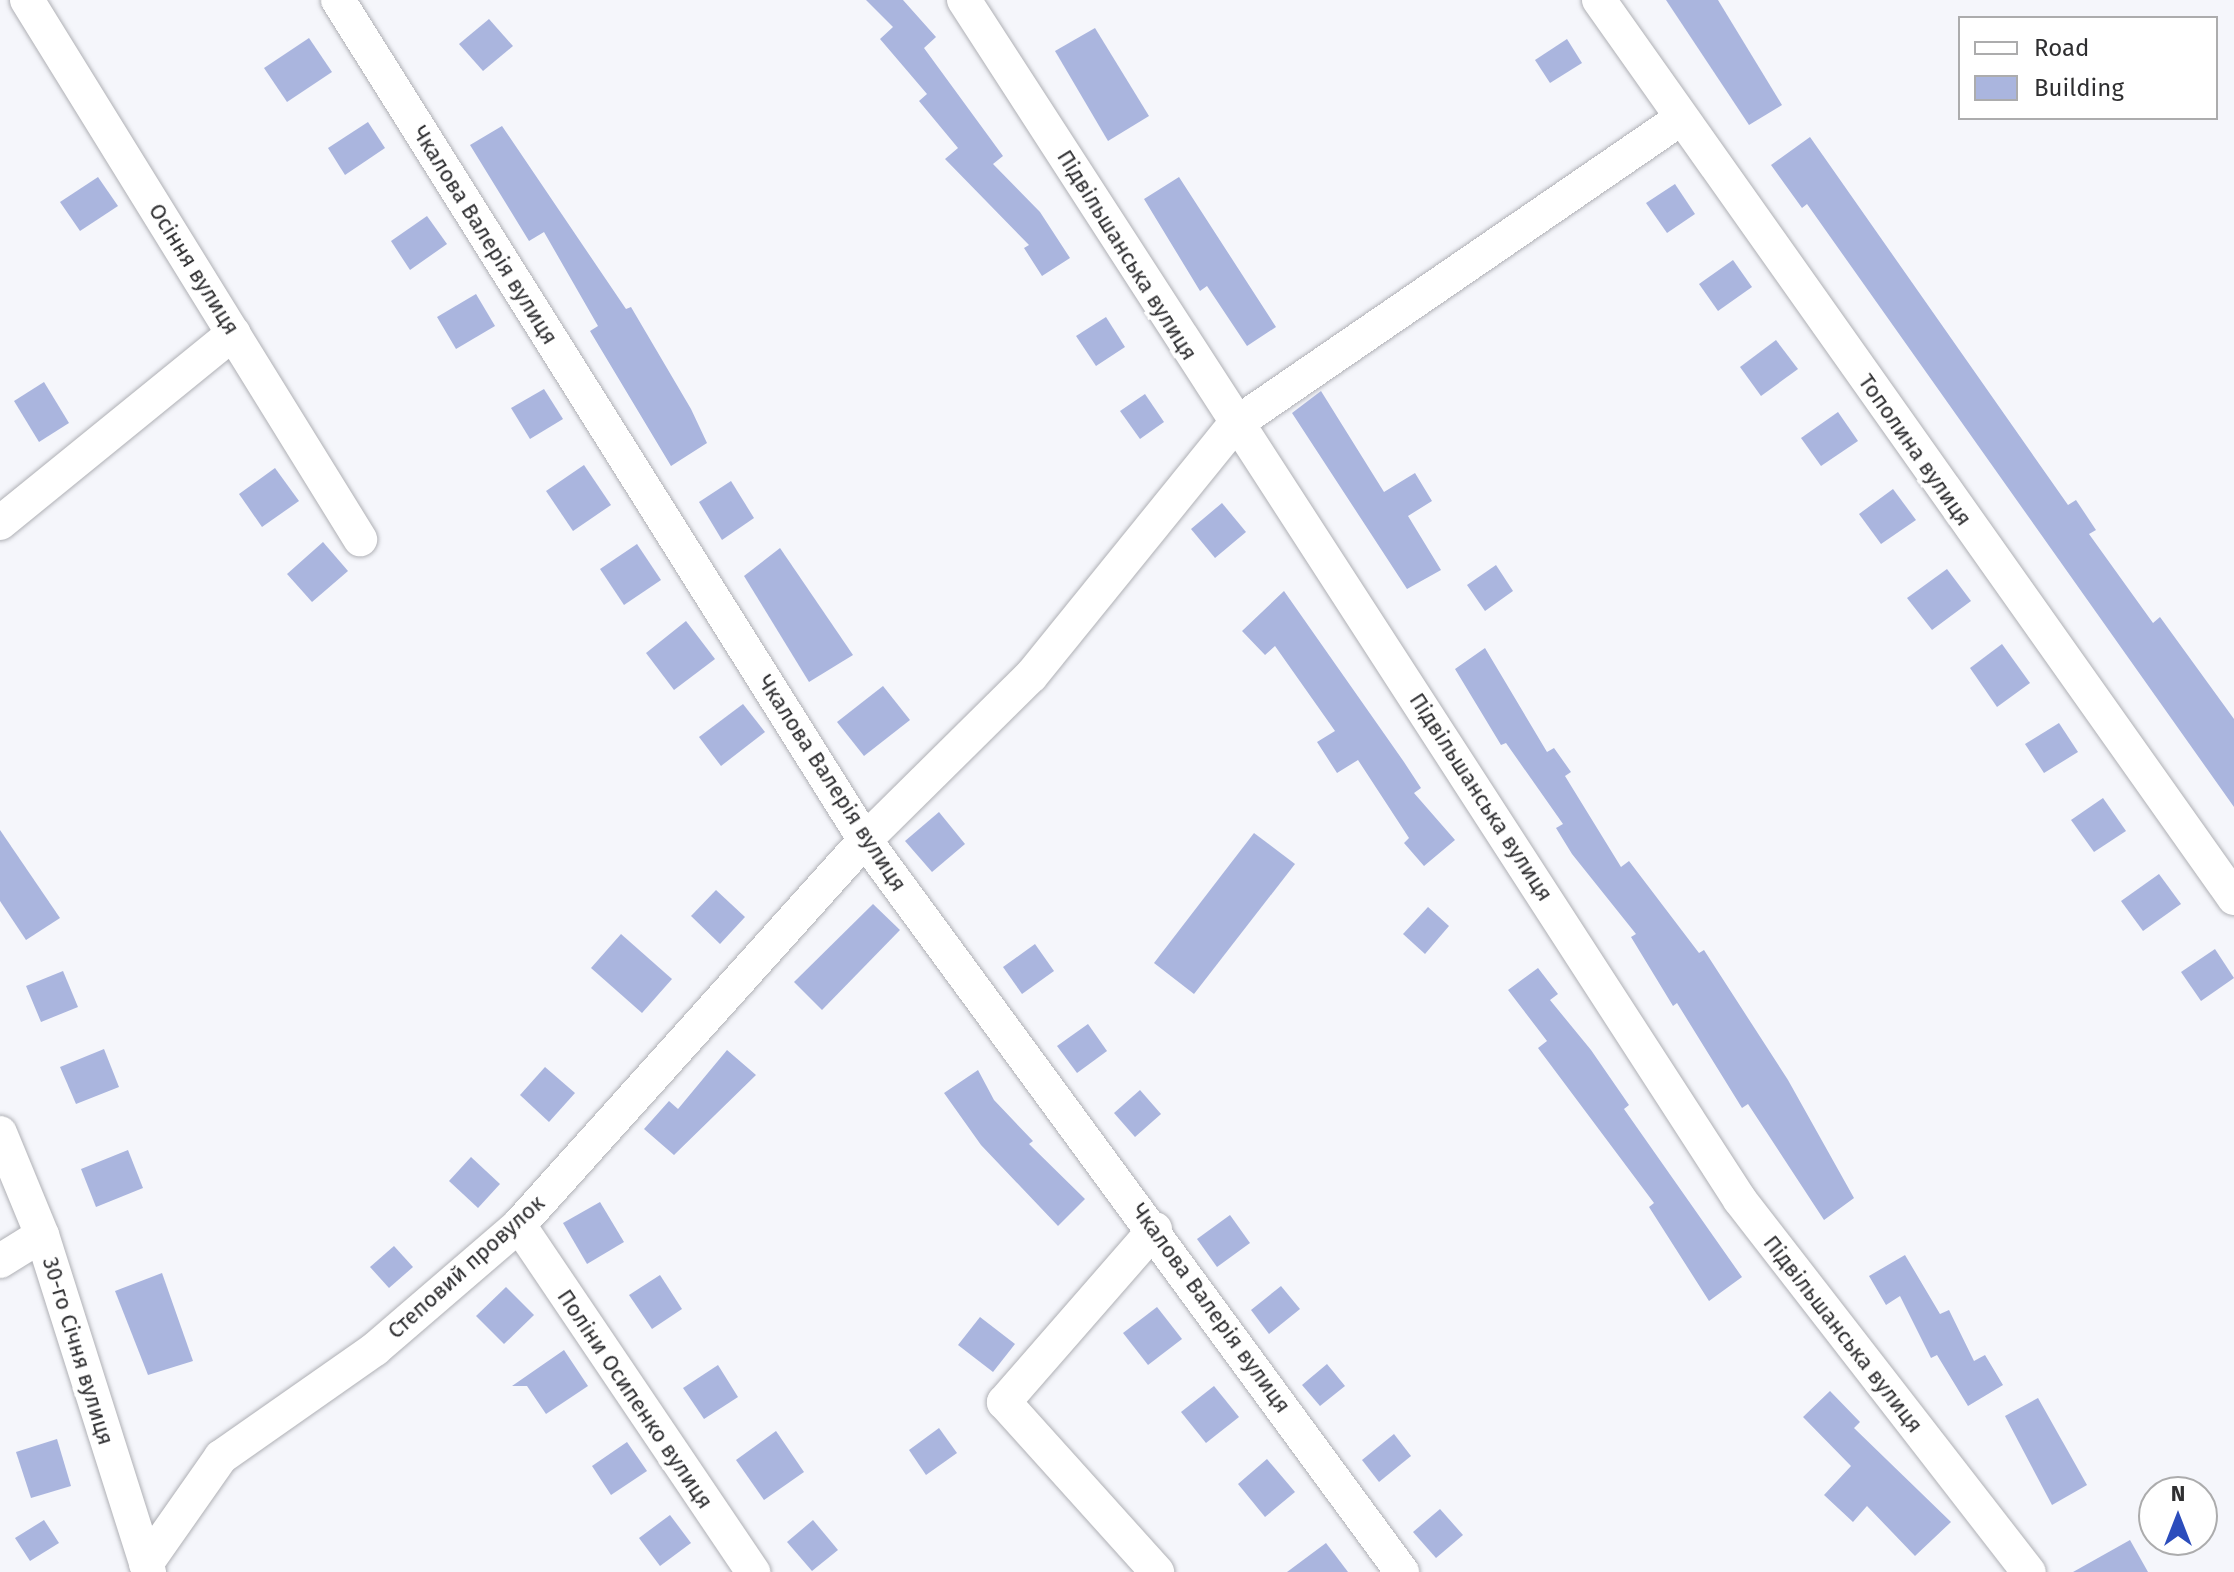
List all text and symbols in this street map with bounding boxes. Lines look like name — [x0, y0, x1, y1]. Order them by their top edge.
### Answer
legend — [1958, 16, 2218, 120]
text: Road — [2034, 34, 2089, 62]
text: Building — [2034, 74, 2124, 102]
street label: Чкалова Валерія вулиця — [407, 121, 563, 349]
street label: Підвільшанська вулиця — [1051, 145, 1203, 365]
street label: Осіння вулиця — [143, 199, 245, 339]
street label: Тополина вулиця — [1853, 369, 1977, 531]
street label: Чкалова Валерія вулиця — [752, 670, 912, 896]
street label: Підвільшанська вулиця — [1404, 688, 1558, 906]
street label: Степовий провулок — [382, 1190, 550, 1344]
street label: Чкалова Валерія вулиця — [1126, 1198, 1296, 1418]
street label: Підвільшанська вулиця — [1758, 1230, 1928, 1438]
street label: 30-го Січня вулиця — [37, 1254, 119, 1448]
street label: Поліни Осипенко вулиця — [552, 1284, 718, 1514]
north arrow — [2138, 1476, 2218, 1556]
text: N — [2171, 1480, 2185, 1507]

